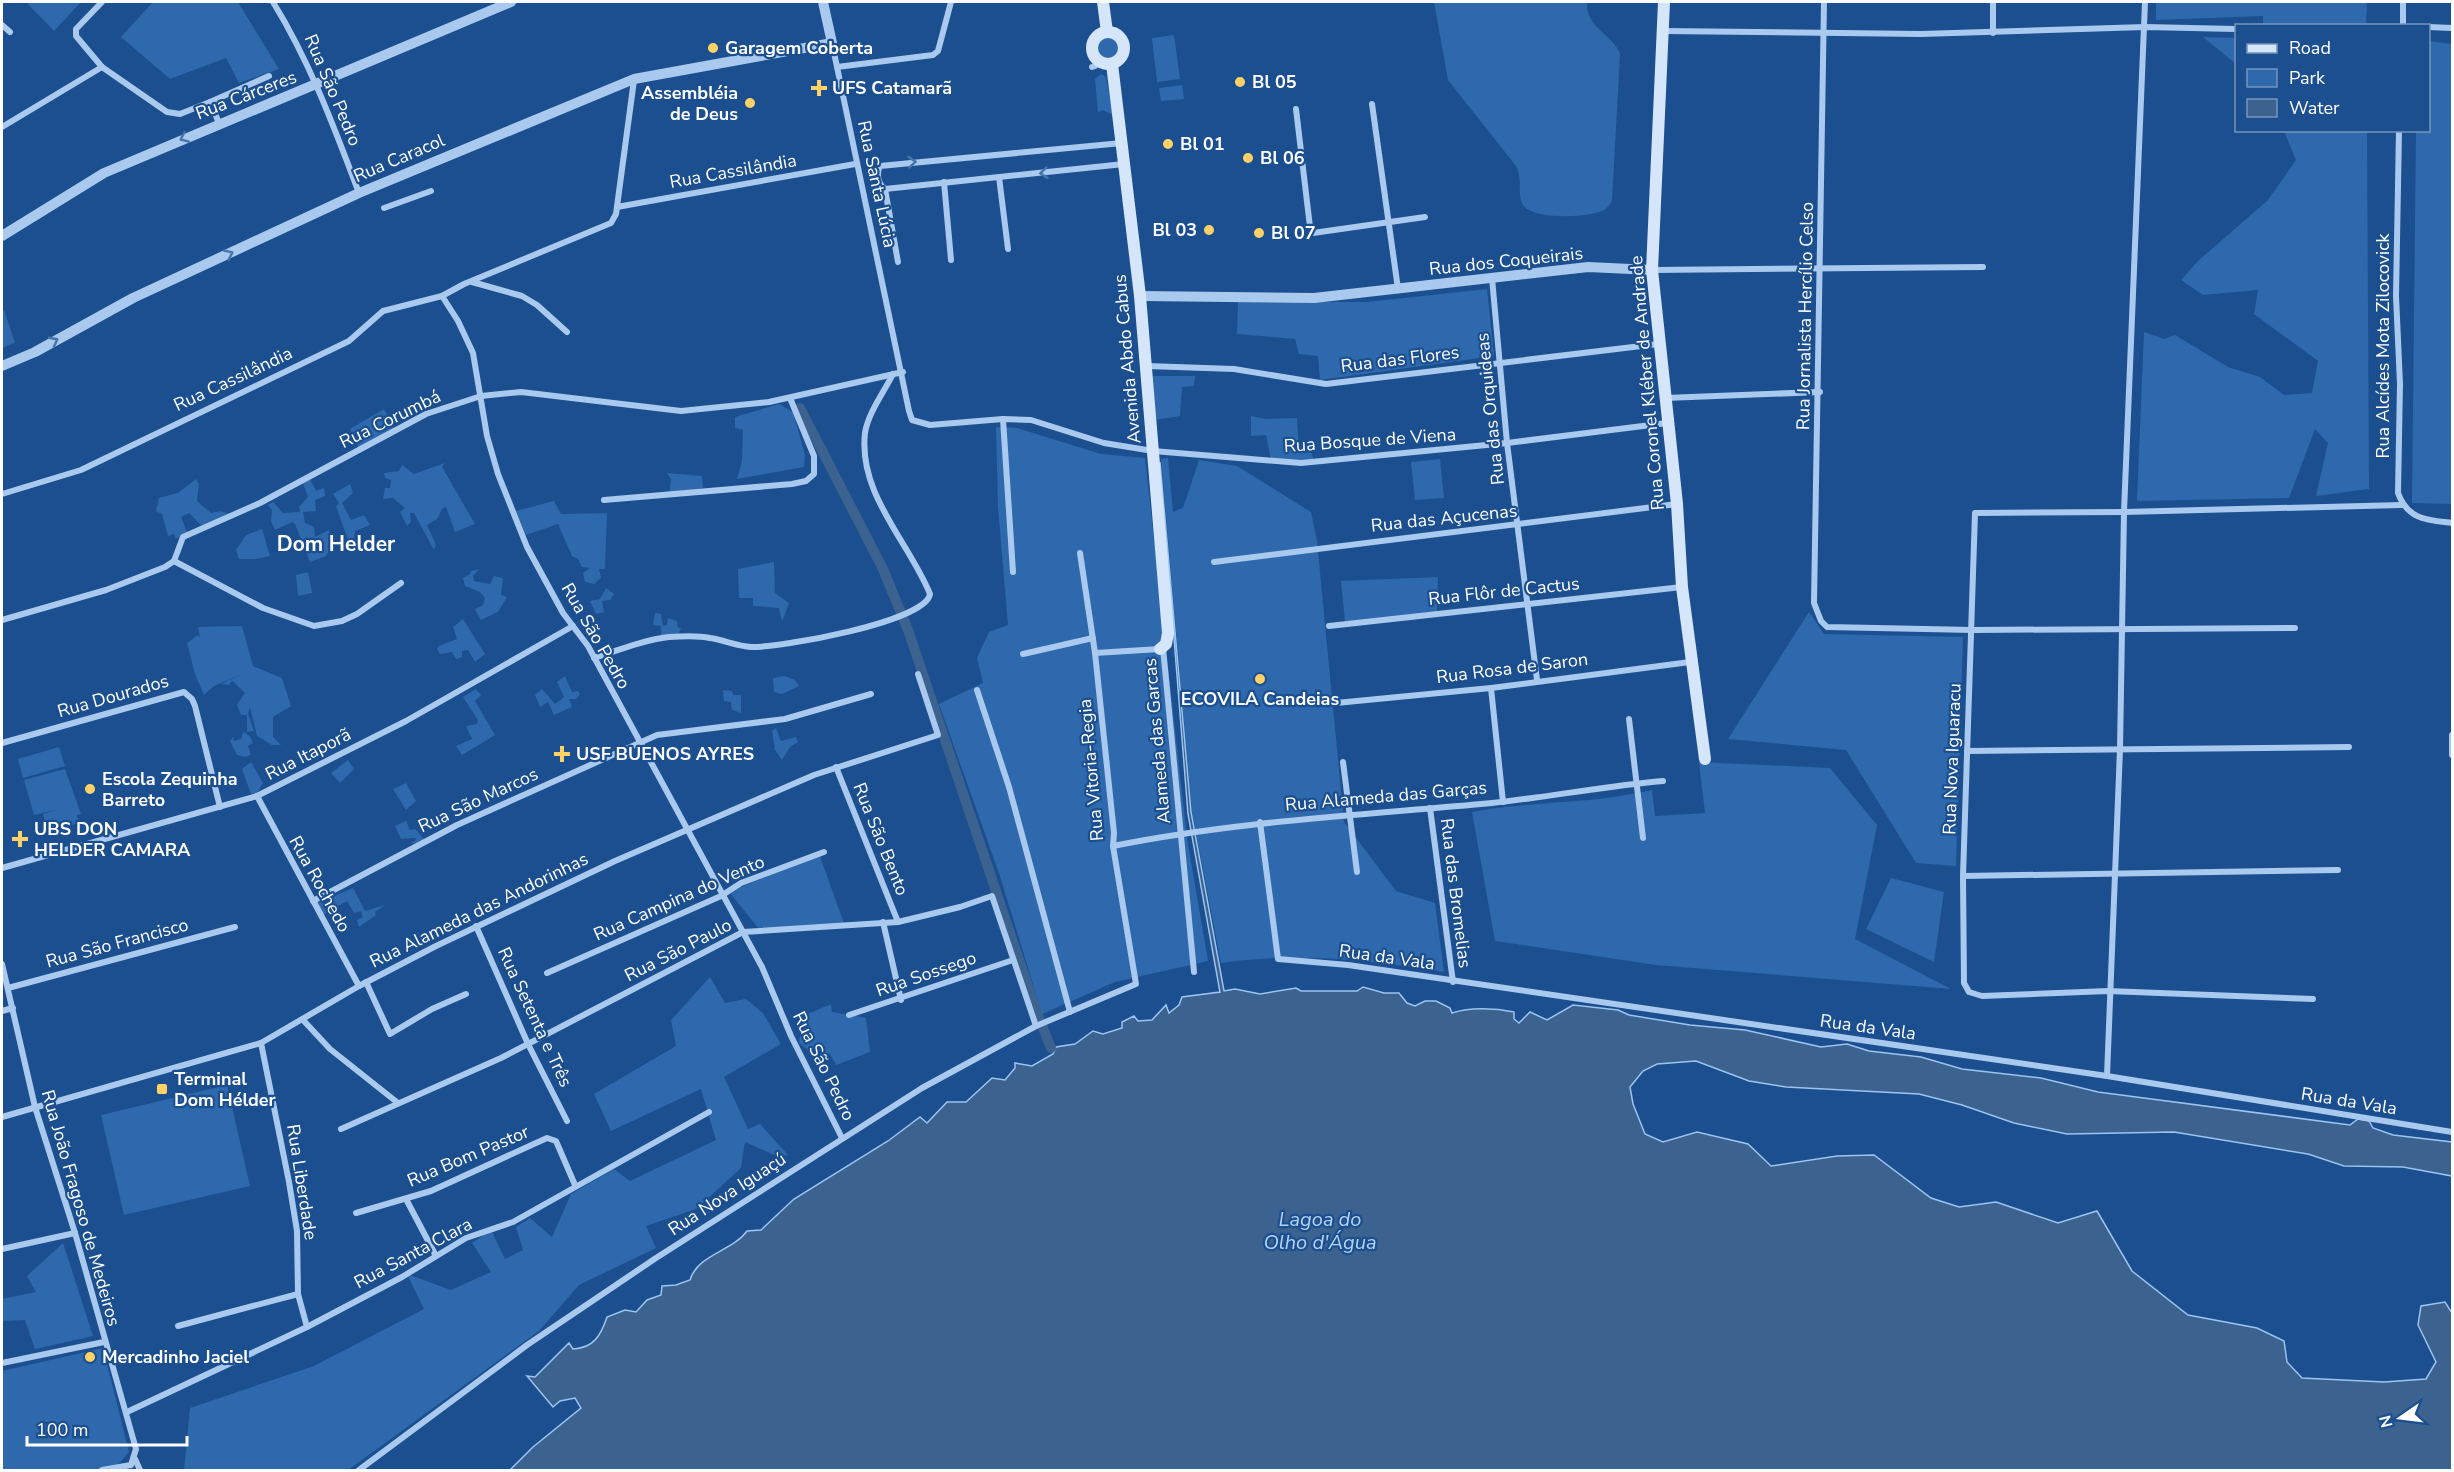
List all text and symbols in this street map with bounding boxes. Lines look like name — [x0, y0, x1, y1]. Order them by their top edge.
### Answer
legend — [2235, 24, 2430, 132]
street label: Rua São Pedro — [299, 31, 367, 149]
place label: Garagem Coberta — [725, 36, 873, 60]
text: Road — [2289, 36, 2331, 60]
marker: Garagem Coberta — [706, 41, 720, 55]
street label: Rua Cárceres — [192, 65, 300, 125]
text: Park — [2289, 66, 2326, 90]
place label: Bl 05 — [1252, 70, 1297, 94]
marker: Bl 05 — [1233, 75, 1247, 89]
place label: UFS Catamarã — [832, 76, 952, 100]
marker: UFS Catamarã — [810, 79, 828, 97]
place label: Assembléia de Deus — [641, 81, 738, 126]
marker: Assembléia de Deus — [743, 96, 757, 110]
text: Water — [2289, 96, 2340, 120]
street label: Rua Santa Lúcia — [852, 118, 902, 250]
street label: Rua Caracol — [350, 128, 449, 188]
one-way arrow — [180, 130, 191, 142]
place label: Bl 01 — [1180, 132, 1225, 156]
marker: Bl 01 — [1161, 137, 1175, 151]
place label: Bl 06 — [1260, 146, 1305, 170]
street label: Rua Cassilândia — [668, 148, 798, 194]
marker: Bl 06 — [1241, 151, 1255, 165]
one-way arrow — [908, 156, 917, 169]
one-way arrow — [1039, 166, 1048, 179]
street label: Rua Jornalista Hercílio Celso — [1791, 202, 1819, 430]
place label: Bl 03 — [1152, 218, 1197, 242]
place label: Bl 07 — [1271, 221, 1316, 245]
marker: Bl 03 — [1202, 223, 1216, 237]
marker: Bl 07 — [1252, 226, 1266, 240]
street label: Rua Alcídes Mota Zilocovick — [2371, 232, 2395, 459]
street label: Rua dos Coqueirais — [1428, 241, 1584, 281]
one-way arrow — [222, 249, 233, 261]
street label: Rua Coronel Kléber de Andrade — [1624, 255, 1670, 511]
street label: Avenida Abdo Cabus — [1108, 273, 1146, 445]
street label: Rua das Orquideas — [1470, 332, 1510, 486]
one-way arrow — [48, 337, 59, 348]
street label: Rua das Flores — [1339, 340, 1461, 378]
street label: Rua Cassilândia — [170, 341, 296, 417]
street label: Rua Corumbá — [335, 384, 445, 454]
street label: Rua Bosque de Viena — [1283, 422, 1457, 458]
street label: Rua das Açucenas — [1370, 498, 1518, 538]
district label: Dom Helder — [277, 530, 396, 558]
street label: Rua Flôr de Cactus — [1427, 571, 1581, 611]
street label: Rua São Pedro — [556, 578, 636, 694]
street label: Rua Rosa de Saron — [1435, 647, 1589, 689]
street label: Alameda das Garcas — [1138, 657, 1176, 825]
street label: Rua Dourados — [55, 669, 171, 723]
marker: ECOVILA Candeias — [1253, 672, 1267, 686]
street label: Rua Nova Iguaracu — [1937, 683, 1967, 835]
place label: ECOVILA Candeias — [1181, 687, 1339, 711]
street label: Rua Vitoria-Regia — [1073, 698, 1109, 842]
street label: Rua Itaporã — [261, 722, 355, 786]
place label: USF BUENOS AYRES — [576, 742, 754, 766]
marker: USF BUENOS AYRES — [553, 745, 571, 763]
street label: Rua São Marcos — [414, 762, 542, 838]
place label: Escola Zequinha Barreto — [102, 767, 238, 812]
street label: Rua Alameda das Garças — [1284, 775, 1488, 817]
street label: Rua São Bento — [847, 779, 915, 899]
marker: Escola Zequinha Barreto — [83, 782, 97, 796]
place label: UBS DON HELDER CAMARA — [34, 817, 191, 862]
street label: Rua das Bromelias — [1435, 817, 1477, 969]
marker: UBS DON HELDER CAMARA — [11, 830, 29, 848]
street label: Rua Rochedo — [284, 831, 356, 937]
street label: Rua Alameda das Andorinhas — [366, 847, 592, 973]
street label: Rua Campina do Vento — [590, 849, 768, 947]
street label: Rua São Francisco — [43, 912, 191, 974]
street label: Rua São Paulo — [620, 913, 736, 987]
street label: Rua da Vala — [1337, 938, 1437, 976]
street label: Rua Setenta e Três — [492, 943, 578, 1091]
street label: Rua Sossego — [873, 946, 979, 1002]
street label: Rua São Pedro — [787, 1007, 861, 1125]
street label: Rua da Vala — [1818, 1008, 1918, 1046]
place label: Terminal Dom Hélder — [174, 1067, 276, 1112]
marker: Terminal Dom Hélder — [155, 1082, 169, 1096]
street label: Rua da Vala — [2299, 1082, 2399, 1120]
street label: Rua João Fragoso de Medeiros — [36, 1087, 126, 1329]
street label: Rua Bom Pastor — [403, 1119, 533, 1192]
street label: Rua Liberdade — [281, 1122, 323, 1242]
street label: Rua Nova Iguaçú — [663, 1147, 791, 1241]
water label: Lagoa do Olho d'Água — [1264, 1206, 1376, 1256]
street label: Rua Santa Clara — [350, 1212, 476, 1294]
place label: Mercadinho Jaciel — [102, 1345, 249, 1369]
marker: Mercadinho Jaciel — [83, 1350, 97, 1364]
north arrow — [2370, 1388, 2430, 1448]
scale bar — [27, 1409, 188, 1447]
text: N — [2374, 1413, 2399, 1430]
text: 100 m — [36, 1418, 88, 1442]

